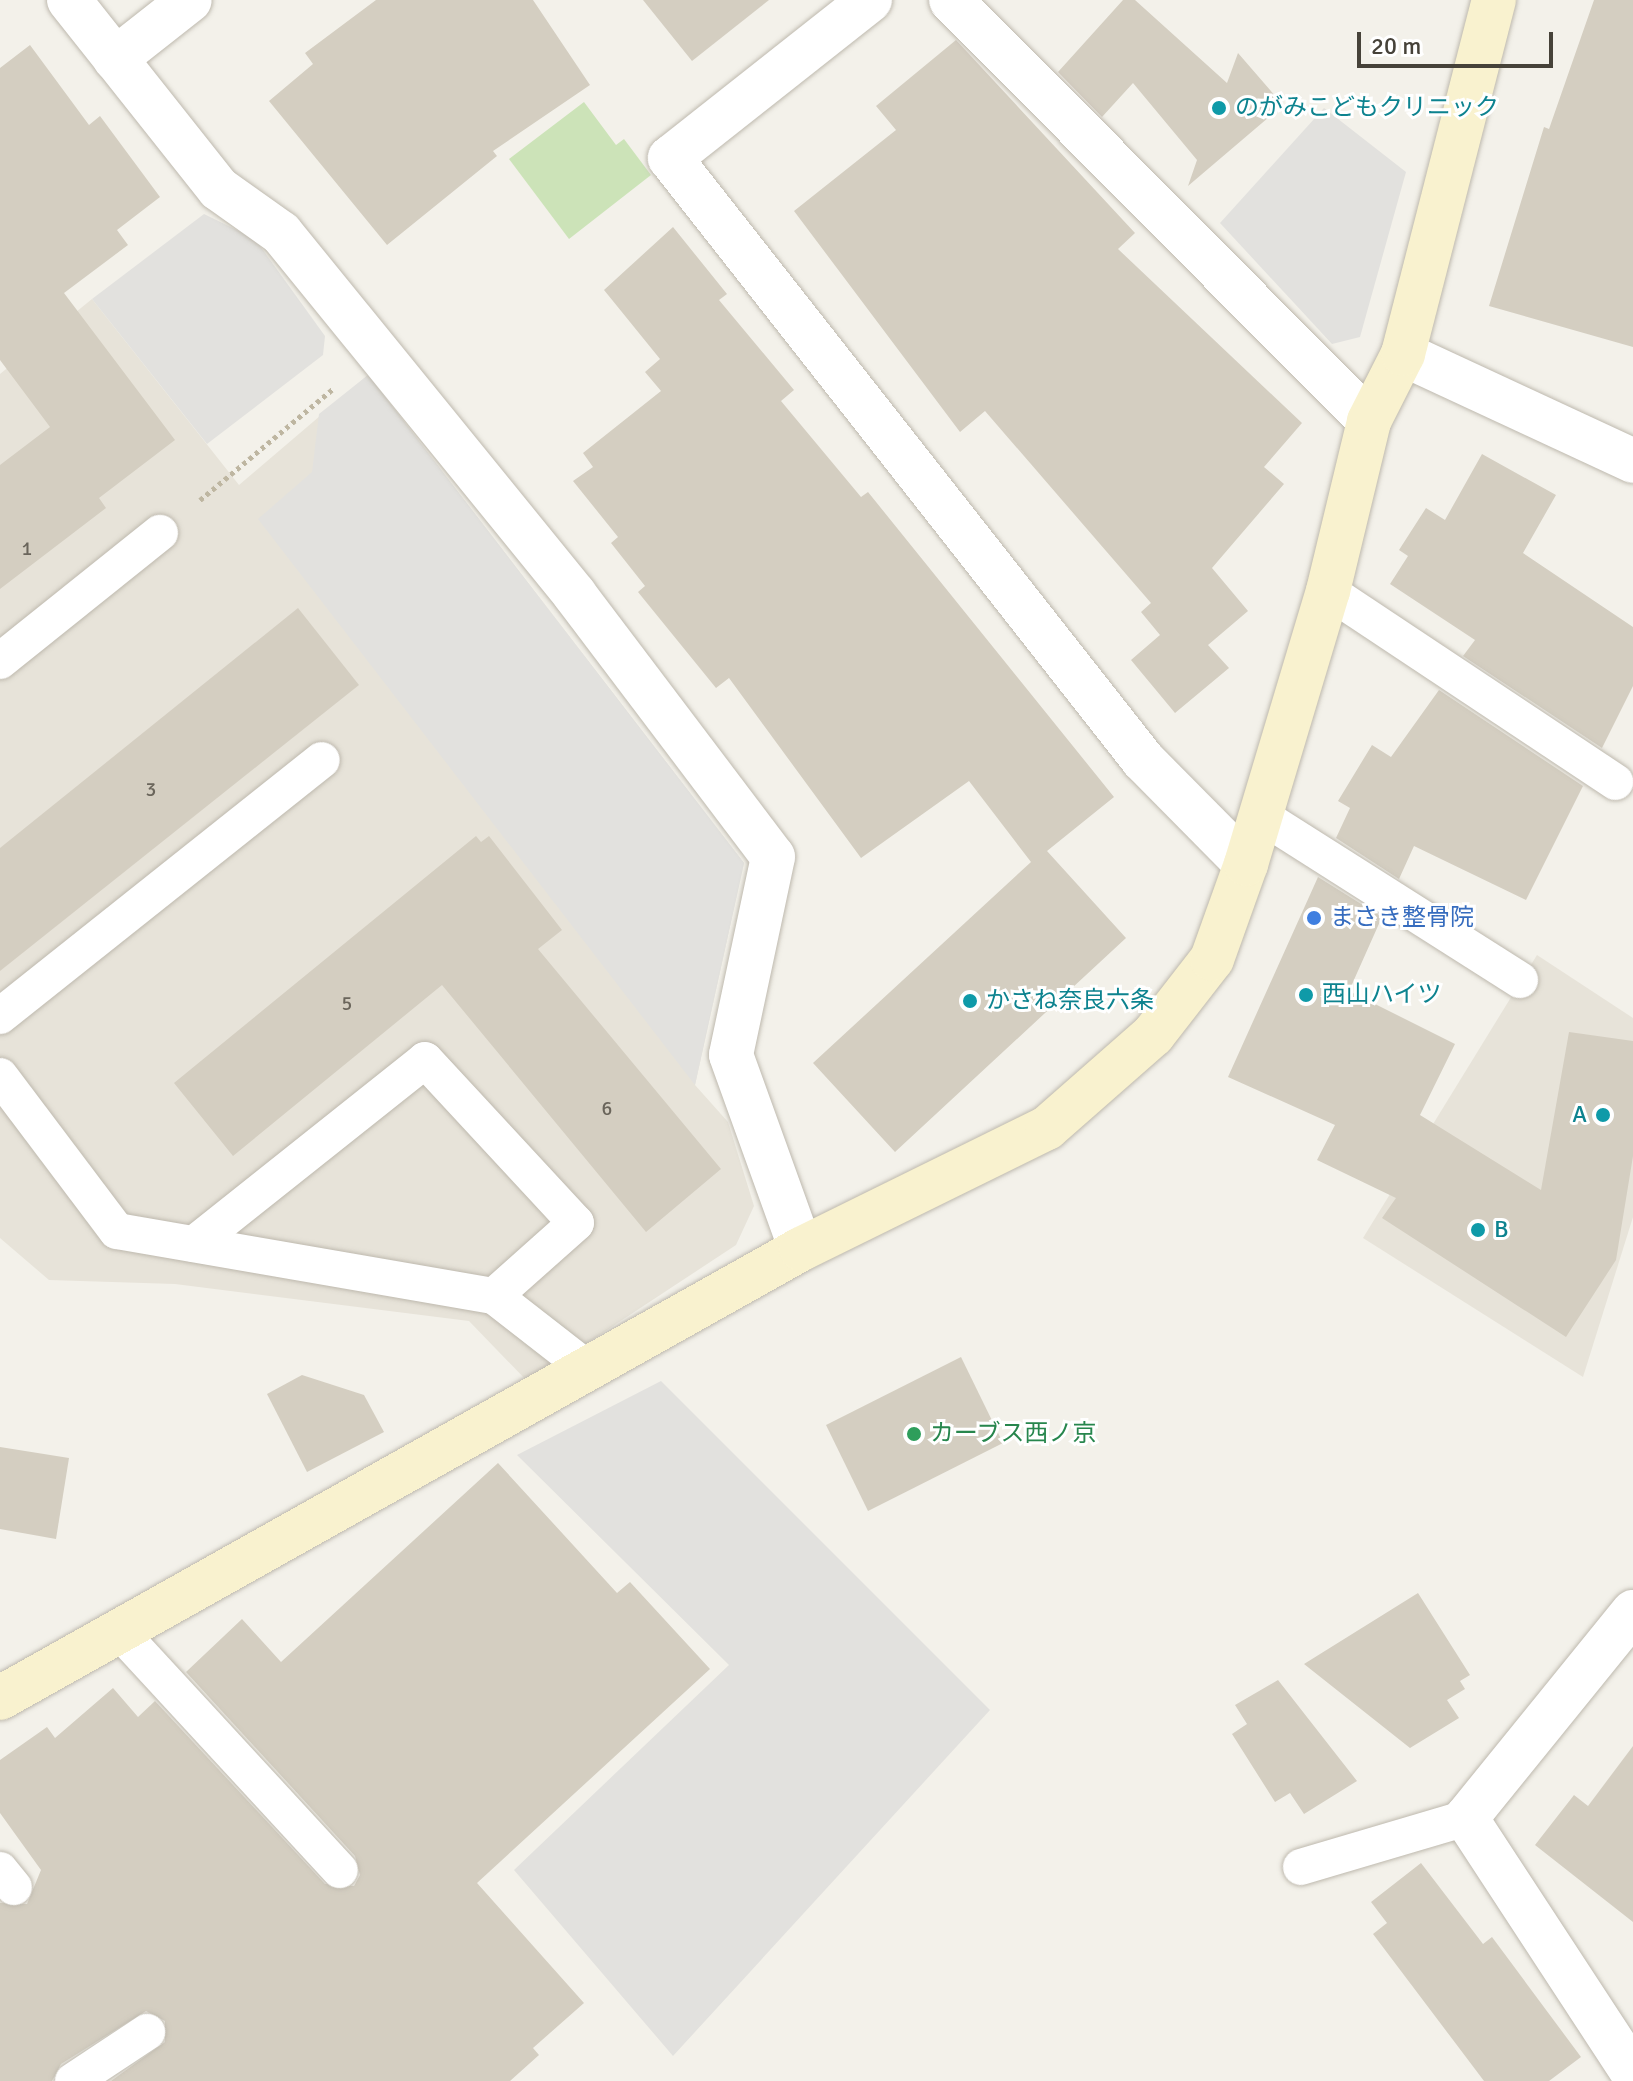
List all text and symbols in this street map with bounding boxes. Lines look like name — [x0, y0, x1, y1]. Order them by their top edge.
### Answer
scale bar — [1361, 16, 1557, 66]
text: 20 m — [1371, 31, 1421, 61]
place label: のがみこどもクリニック — [1235, 94, 1499, 122]
marker: のがみこどもクリニック — [1210, 99, 1228, 117]
house number: 1 — [22, 536, 32, 560]
house number: 3 — [146, 777, 156, 801]
place label: まさき整骨院 — [1330, 904, 1474, 932]
marker: まさき整骨院 — [1305, 909, 1323, 927]
place label: 西山ハイツ — [1322, 981, 1442, 1009]
marker: 西山ハイツ — [1297, 986, 1315, 1004]
place label: かさね奈良六条 — [986, 987, 1154, 1015]
house number: 5 — [342, 991, 352, 1015]
marker: かさね奈良六条 — [961, 992, 979, 1010]
house number: 6 — [602, 1096, 612, 1120]
place label: A — [1572, 1101, 1587, 1129]
marker: A — [1594, 1106, 1612, 1124]
place label: B — [1494, 1216, 1509, 1244]
marker: B — [1469, 1221, 1487, 1239]
place label: カーブス西ノ京 — [930, 1420, 1098, 1448]
marker: カーブス西ノ京 — [905, 1425, 923, 1443]

